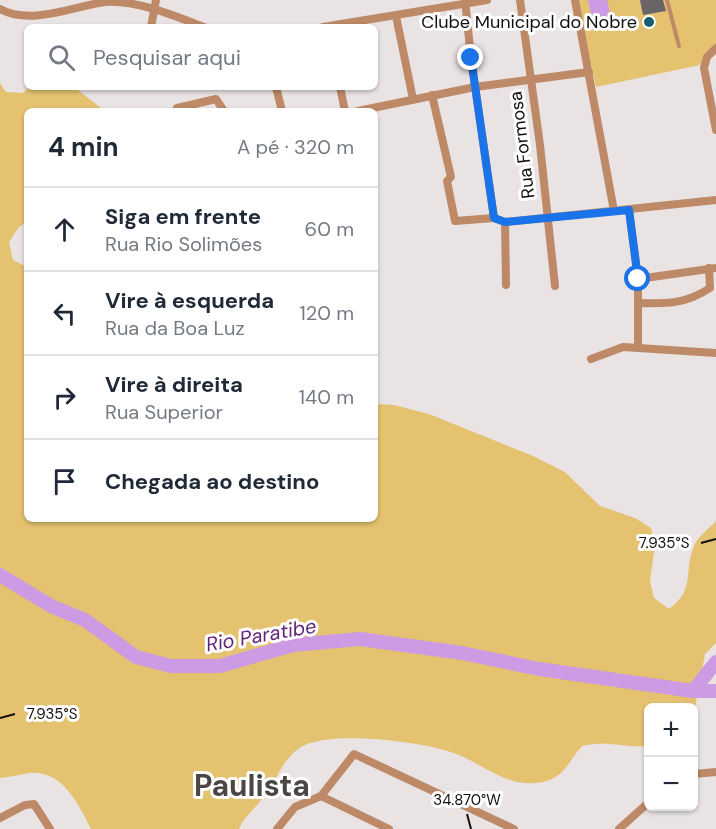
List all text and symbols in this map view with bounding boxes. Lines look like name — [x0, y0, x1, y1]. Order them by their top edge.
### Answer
place label: Clube Municipal do Nobre — [421, 10, 637, 34]
marker: Clube Municipal do Nobre — [642, 15, 656, 29]
search box — [24, 24, 378, 90]
icon: search — [45, 41, 78, 74]
text: Pesquisar aqui — [93, 43, 241, 72]
route end — [457, 44, 483, 70]
street label: Rua Formosa — [504, 90, 540, 200]
text: 4 min — [48, 130, 119, 164]
text: A pé · 320 m — [237, 134, 354, 160]
text: Siga em frente — [105, 202, 261, 231]
icon: ahead — [48, 213, 81, 246]
text: 60 m — [305, 216, 354, 242]
text: Rua Rio Solimões — [105, 231, 262, 257]
route start — [624, 265, 650, 291]
text: Vire à esquerda — [105, 286, 274, 315]
icon: left — [48, 297, 81, 330]
text: 120 m — [300, 300, 354, 326]
text: Rua da Boa Luz — [105, 315, 245, 341]
text: Vire à direita — [105, 370, 243, 399]
icon: right — [48, 381, 81, 414]
text: 140 m — [299, 384, 354, 410]
text: Rua Superior — [105, 399, 223, 425]
icon: arrive — [48, 465, 81, 498]
text: Chegada ao destino — [105, 467, 319, 496]
text: 7.935°S — [639, 533, 690, 553]
water label: Rio Paratibe — [204, 612, 318, 658]
map controls — [644, 703, 698, 811]
button: + — [644, 703, 698, 757]
text: 7.935°S — [27, 704, 78, 724]
button: − — [644, 757, 698, 811]
district label: Paulista — [194, 766, 310, 805]
text: 34.870°W — [433, 790, 501, 810]

